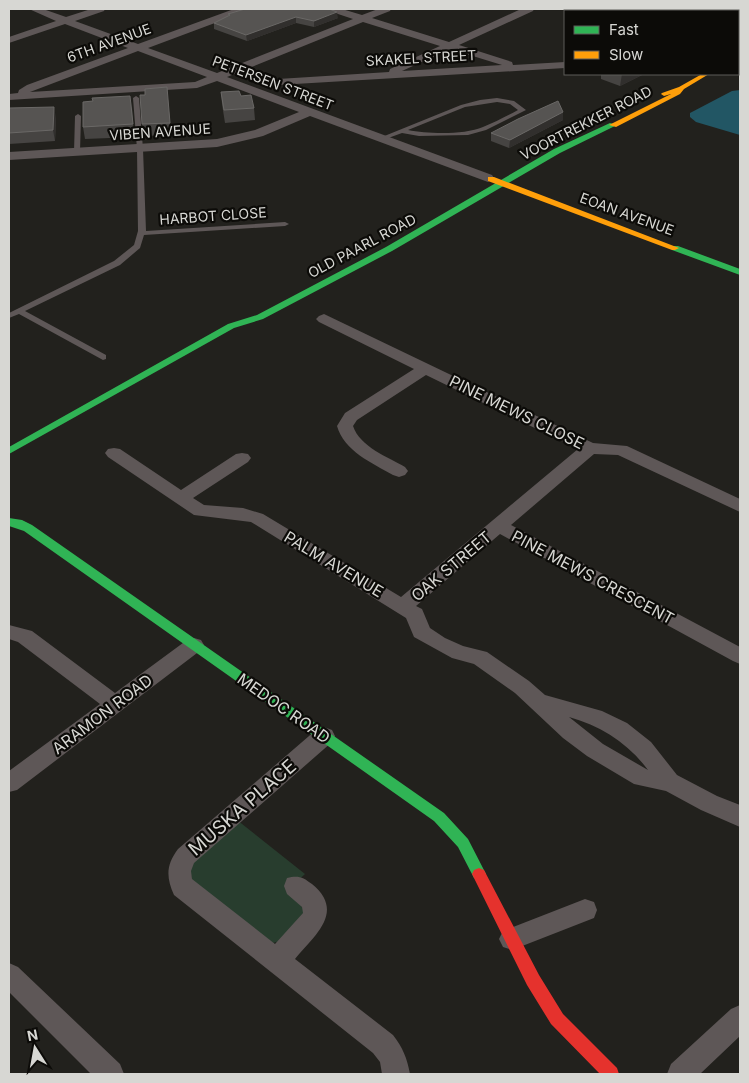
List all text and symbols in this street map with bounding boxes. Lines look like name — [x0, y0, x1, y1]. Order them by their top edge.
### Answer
legend — [564, 10, 739, 75]
street label: 6TH AVENUE — [64, 19, 153, 66]
text: Fast — [609, 20, 639, 39]
text: Slow — [609, 45, 643, 64]
street label: SKAKEL STREET — [365, 46, 477, 69]
street label: PETERSEN STREET — [210, 52, 336, 114]
street label: VOORTREKKER ROAD — [517, 82, 654, 163]
street label: VIBEN AVENUE — [109, 119, 211, 144]
street label: EOAN AVENUE — [578, 189, 677, 238]
street label: HARBOT CLOSE — [159, 203, 267, 228]
street label: OLD PAARL ROAD — [305, 210, 419, 281]
street label: PINE MEWS CLOSE — [446, 371, 588, 453]
street label: PINE MEWS CRESCENT — [508, 526, 678, 628]
street label: PALM AVENUE — [281, 527, 387, 601]
street label: OAK STREET — [407, 527, 495, 605]
street label: MEDOC ROAD — [234, 669, 334, 747]
street label: ARAMON ROAD — [48, 670, 156, 758]
street label: MUSKA PLACE — [184, 754, 301, 860]
north arrow — [10, 1023, 60, 1073]
text: N — [26, 1025, 39, 1044]

